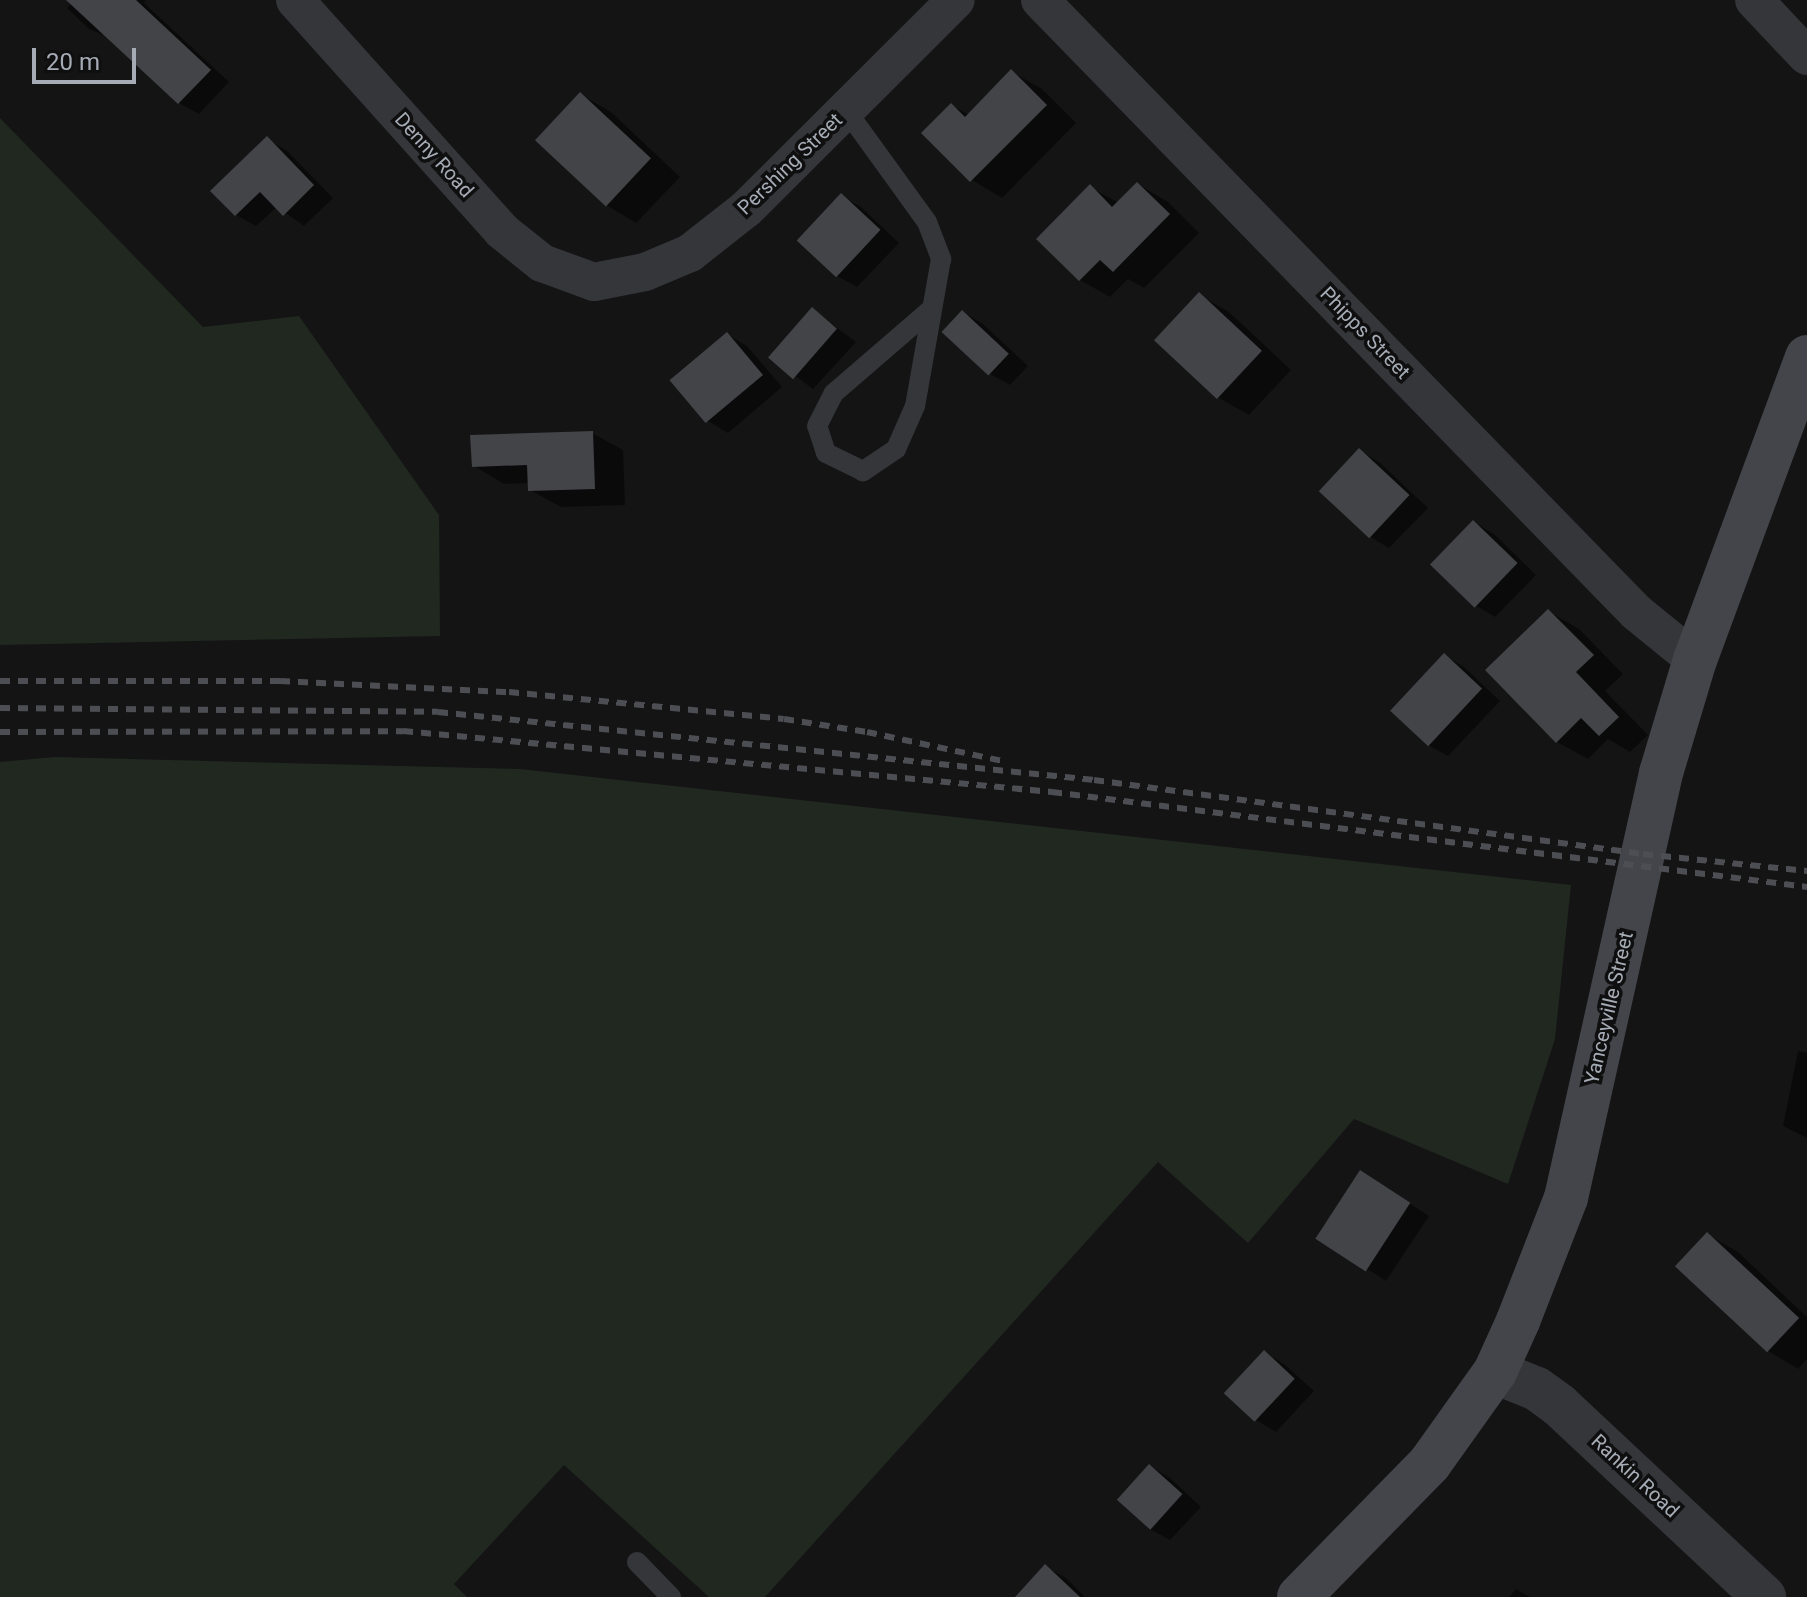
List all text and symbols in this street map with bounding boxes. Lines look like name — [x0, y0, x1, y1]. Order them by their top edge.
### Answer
scale bar — [36, 32, 140, 82]
text: 20 m — [46, 48, 100, 76]
street label: Denny Road — [390, 108, 478, 202]
street label: Pershing Street — [733, 108, 847, 220]
street label: Phipps Street — [1315, 282, 1415, 384]
street label: Yanceyville Street — [1580, 929, 1638, 1087]
street label: Rankin Road — [1586, 1429, 1684, 1523]

